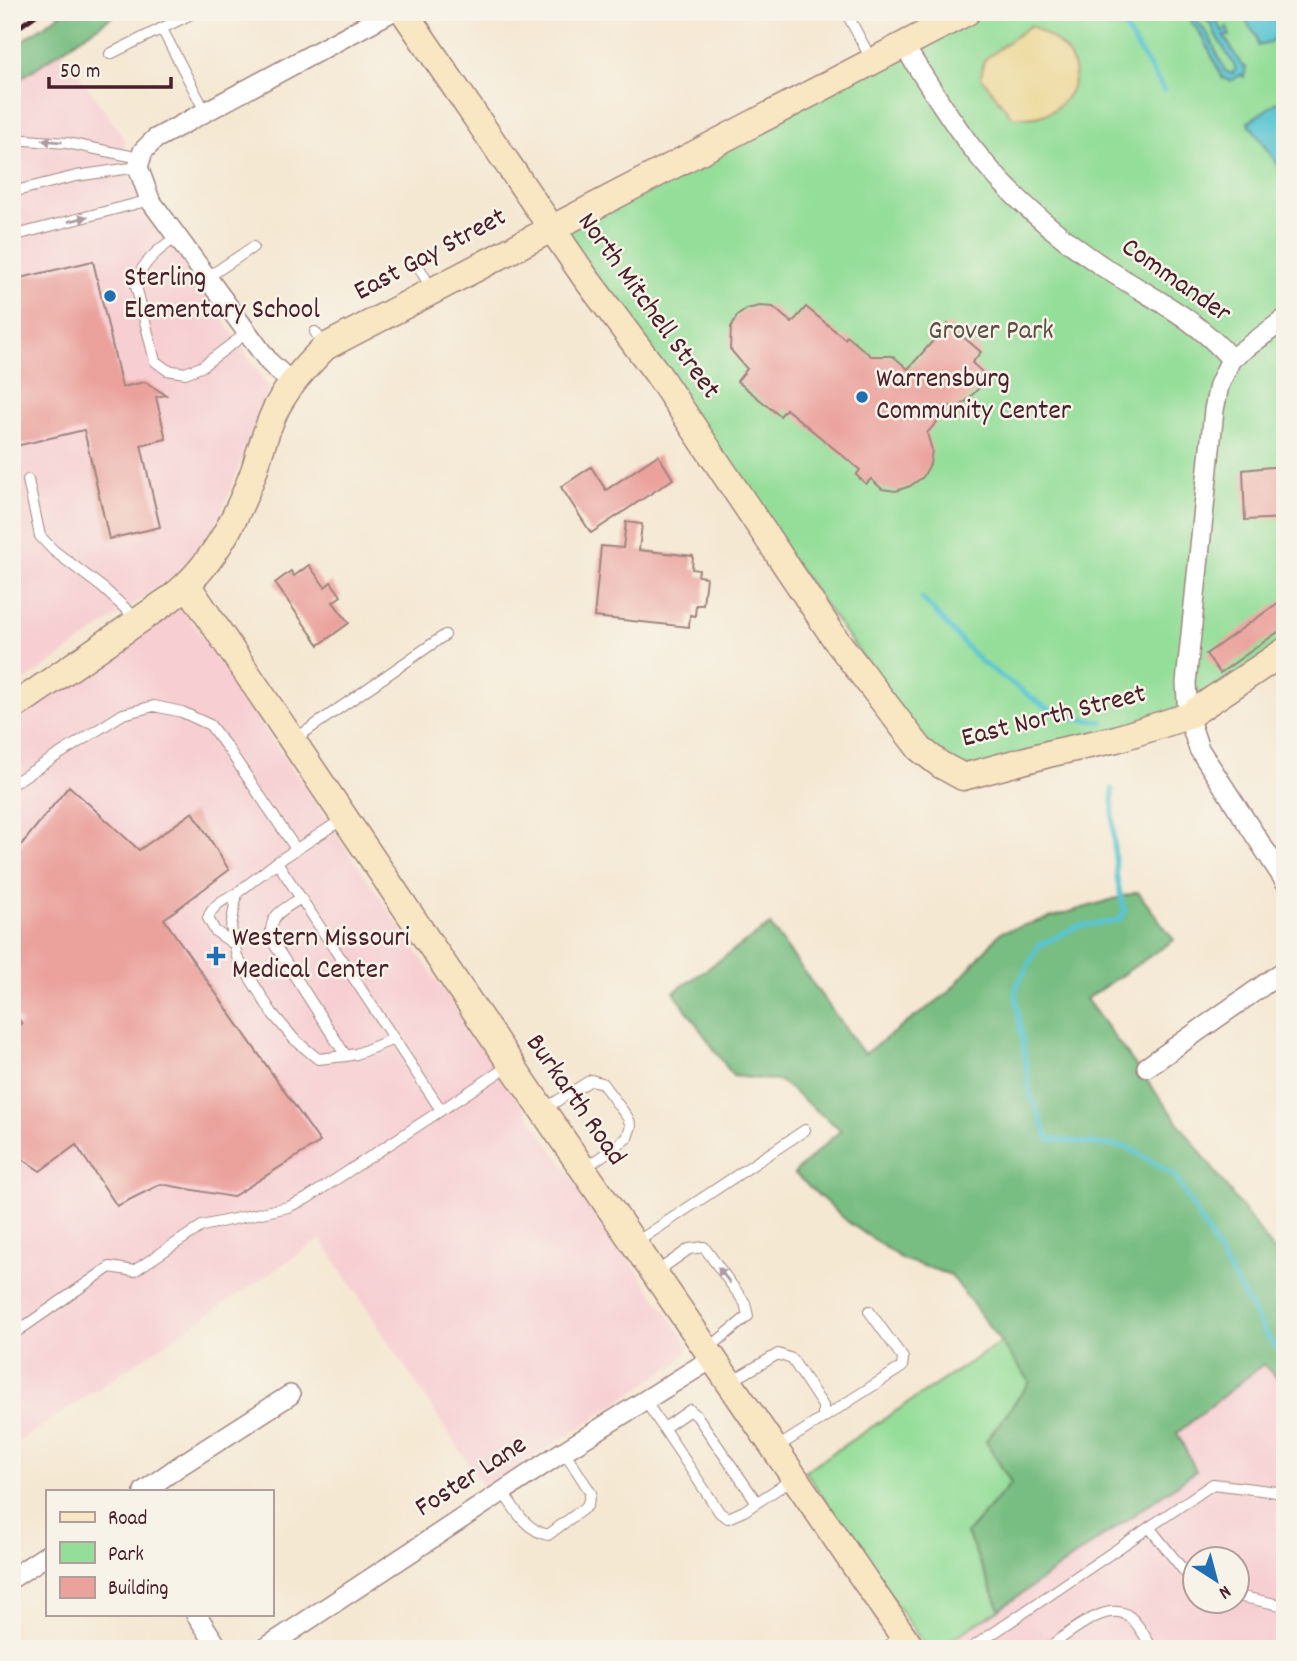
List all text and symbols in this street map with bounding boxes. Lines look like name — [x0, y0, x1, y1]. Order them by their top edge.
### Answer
scale bar — [49, 46, 172, 90]
text: 50 m — [60, 58, 100, 88]
one-way arrow — [41, 135, 63, 146]
street label: East Gay Street — [348, 199, 514, 313]
street label: North Mitchell Street — [565, 205, 729, 409]
one-way arrow — [67, 213, 89, 224]
street label: Commander — [1112, 229, 1239, 335]
place label: Sterling Elementary School — [124, 260, 320, 332]
marker: Sterling Elementary School — [102, 288, 118, 304]
park label: Grover Park — [928, 313, 1054, 353]
place label: Warrensburg Community Center — [876, 361, 1072, 433]
marker: Warrensburg Community Center — [854, 389, 870, 405]
street label: East North Street — [958, 676, 1150, 760]
place label: Western Missouri Medical Center — [232, 920, 410, 992]
marker: Western Missouri Medical Center — [206, 946, 226, 966]
street label: Burkarth Road — [514, 1027, 634, 1175]
one-way arrow — [718, 1266, 732, 1284]
street label: Foster Lane — [408, 1427, 536, 1529]
legend — [46, 1490, 273, 1616]
text: Road — [108, 1505, 147, 1535]
text: Park — [108, 1541, 144, 1571]
north arrow — [1182, 1546, 1252, 1616]
text: Building — [108, 1575, 168, 1605]
text: N — [1212, 1577, 1236, 1605]

